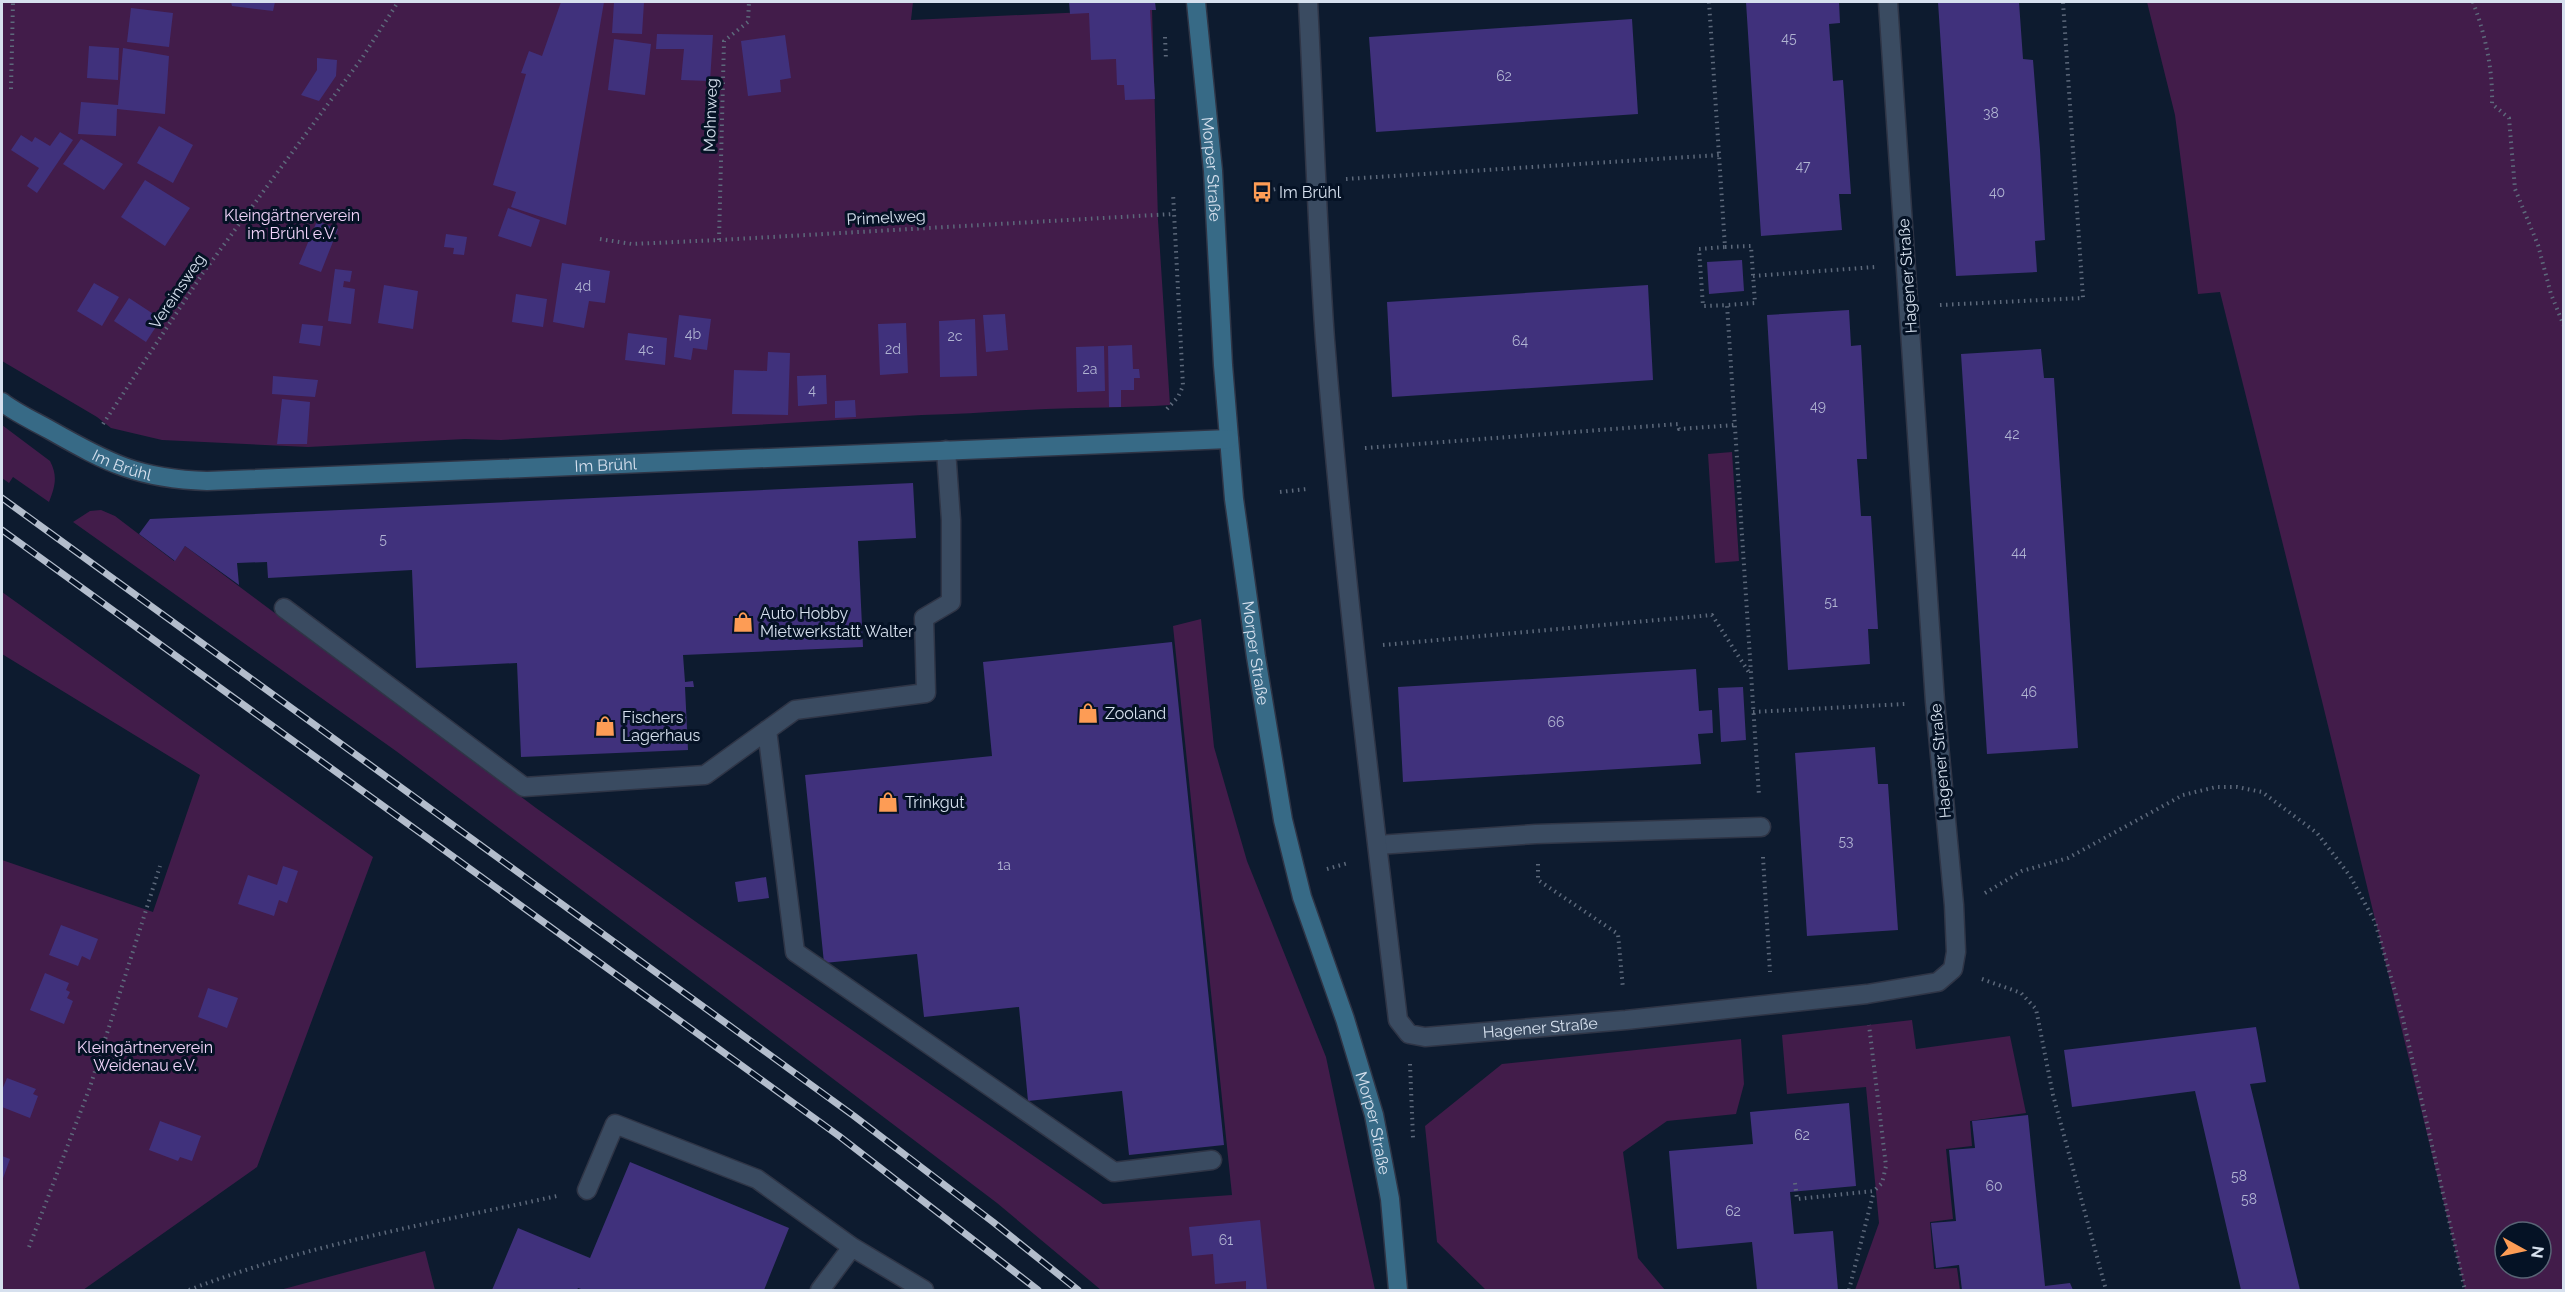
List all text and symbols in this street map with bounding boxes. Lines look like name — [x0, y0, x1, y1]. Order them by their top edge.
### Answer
house number: 45 — [1781, 30, 1797, 46]
house number: 62 — [1496, 68, 1512, 84]
street label: Mohnweg — [700, 78, 721, 152]
house number: 38 — [1983, 105, 1999, 121]
street label: Morper Straße — [1198, 116, 1225, 222]
house number: 47 — [1795, 158, 1811, 174]
bus stop icon: Im Brühl — [1250, 180, 1274, 204]
place label: Im Brühl — [1279, 183, 1342, 202]
house number: 40 — [1989, 184, 2005, 200]
park label: Kleingärtnerverein im Brühl e.V. — [224, 206, 360, 243]
street label: Primelweg — [846, 206, 926, 229]
street label: Hagener Straße — [1894, 218, 1921, 334]
street label: Vereinsweg — [145, 250, 209, 332]
house number: 4d — [575, 278, 591, 294]
house number: 4b — [685, 326, 701, 342]
house number: 2c — [948, 328, 963, 344]
house number: 64 — [1512, 333, 1528, 349]
house number: 4c — [638, 341, 654, 357]
house number: 2d — [885, 341, 901, 357]
house number: 2a — [1083, 361, 1097, 377]
house number: 4 — [808, 382, 816, 398]
house number: 49 — [1810, 398, 1826, 414]
house number: 42 — [2005, 426, 2019, 442]
street label: Im Brühl — [89, 446, 154, 485]
street label: Im Brühl — [574, 454, 638, 476]
house number: 5 — [379, 531, 387, 547]
house number: 44 — [2011, 544, 2027, 560]
house number: 51 — [1824, 594, 1838, 610]
street label: Morper Straße — [1238, 600, 1273, 706]
place label: Auto Hobby Mietwerkstatt Walter — [760, 604, 914, 641]
shop icon: Auto Hobby Mietwerkstatt Walter — [731, 610, 755, 634]
house number: 46 — [2021, 684, 2037, 700]
shop icon: Zooland — [1076, 701, 1100, 725]
street label: Hagener Straße — [1926, 703, 1955, 819]
place label: Zooland — [1105, 704, 1166, 723]
place label: Fischers Lagerhaus — [622, 708, 700, 745]
shop icon: Fischers Lagerhaus — [593, 714, 617, 738]
house number: 66 — [1548, 714, 1564, 730]
shop icon: Trinkgut — [876, 790, 900, 814]
place label: Trinkgut — [905, 793, 965, 812]
house number: 53 — [1838, 833, 1854, 849]
house number: 1a — [997, 857, 1011, 873]
street label: Hagener Straße — [1482, 1013, 1598, 1042]
park label: Kleingärtnerverein Weidenau e.V. — [77, 1038, 213, 1075]
street label: Morper Straße — [1351, 1069, 1394, 1176]
house number: 62 — [1794, 1127, 1810, 1143]
house number: 58 — [2231, 1168, 2247, 1184]
house number: 60 — [1985, 1178, 2003, 1194]
house number: 58 — [2241, 1191, 2257, 1207]
house number: 62 — [1725, 1203, 1741, 1219]
north arrow — [2493, 1220, 2553, 1280]
house number: 61 — [1219, 1232, 1233, 1248]
text: N — [2527, 1245, 2548, 1259]

